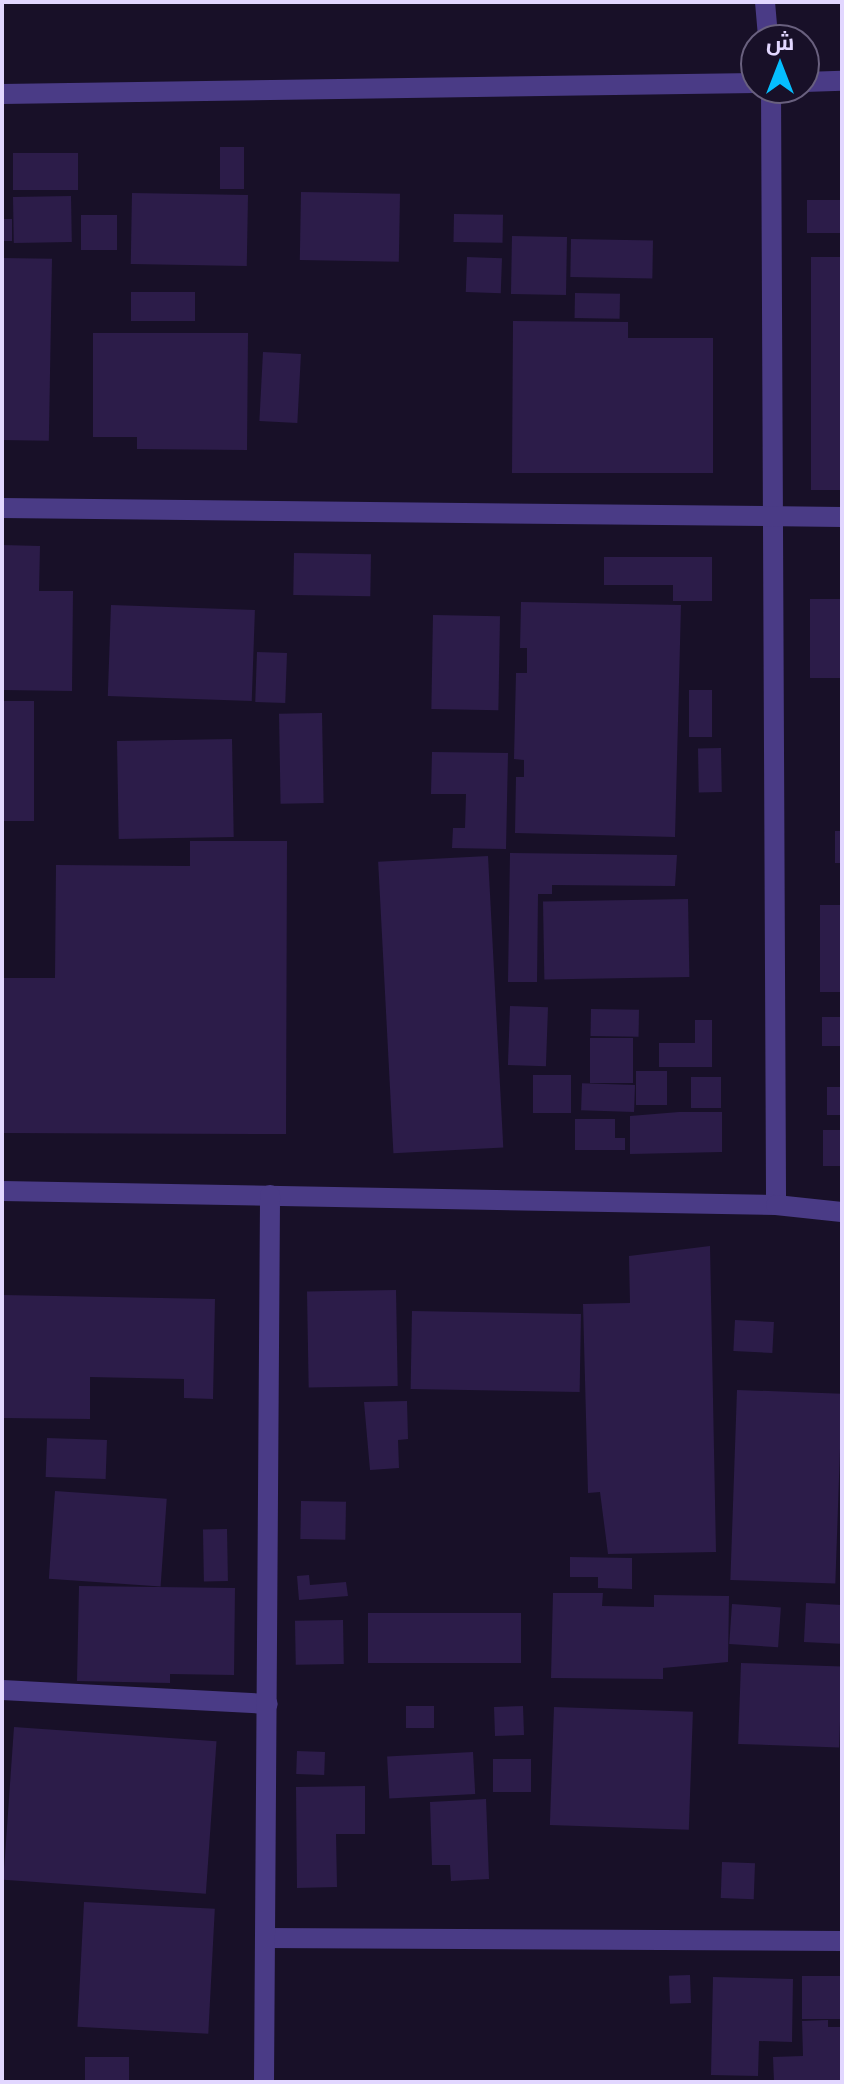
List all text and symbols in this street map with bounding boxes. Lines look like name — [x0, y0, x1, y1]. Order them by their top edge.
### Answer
north arrow — [740, 24, 820, 104]
text: ش — [766, 28, 794, 55]

